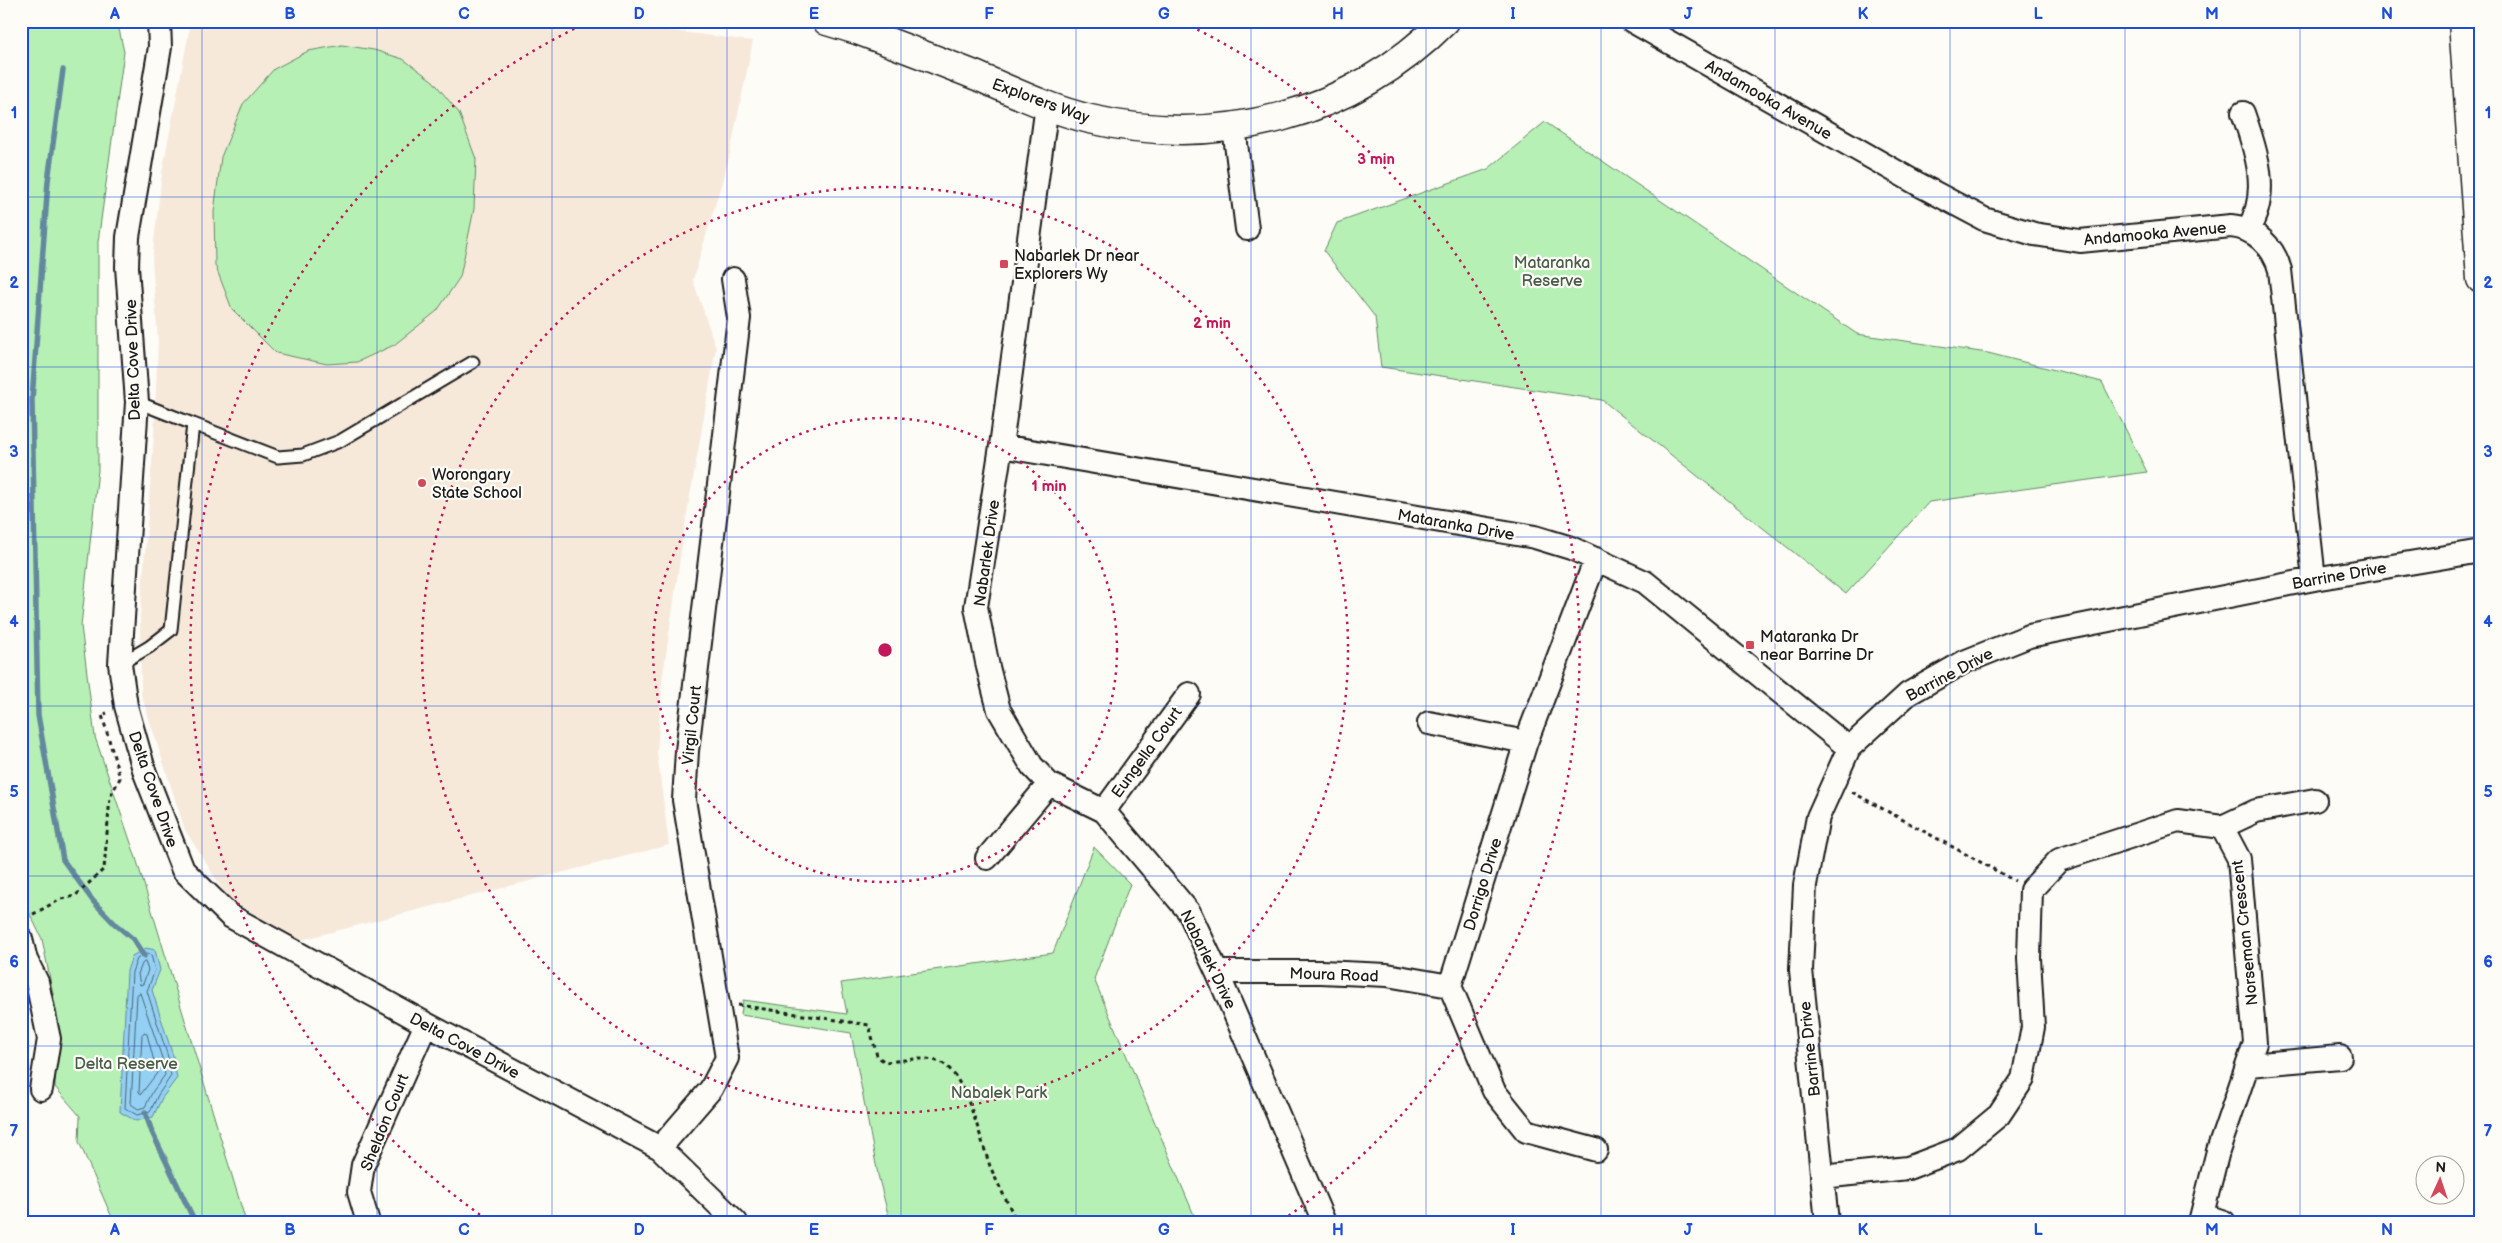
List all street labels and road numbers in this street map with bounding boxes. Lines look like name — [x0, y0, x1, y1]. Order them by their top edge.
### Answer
street label: Andamooka Avenue — [1702, 56, 1835, 145]
street label: Explorers Way — [989, 75, 1092, 128]
street label: Andamooka Avenue — [2083, 219, 2228, 250]
street label: Delta Cove Drive — [122, 298, 145, 421]
street label: Nabarlek Drive — [971, 498, 1004, 608]
street label: Mataranka Drive — [1396, 506, 1516, 545]
street label: Barrine Drive — [2290, 559, 2389, 594]
street label: Barrine Drive — [1903, 644, 1997, 706]
street label: Virgil Court — [679, 684, 706, 766]
street label: Eungella Court — [1108, 704, 1186, 802]
street label: Delta Cove Drive — [124, 729, 182, 851]
street label: Dorrigo Drive — [1460, 835, 1507, 933]
street label: Norseman Crescent — [2228, 859, 2263, 1006]
street label: Nabarlek Drive — [1176, 907, 1240, 1013]
street label: Moura Road — [1289, 964, 1379, 987]
street label: Barrine Drive — [1796, 1000, 1825, 1097]
street label: Delta Cove Drive — [406, 1009, 523, 1083]
street label: Sheldon Court — [357, 1071, 414, 1174]

